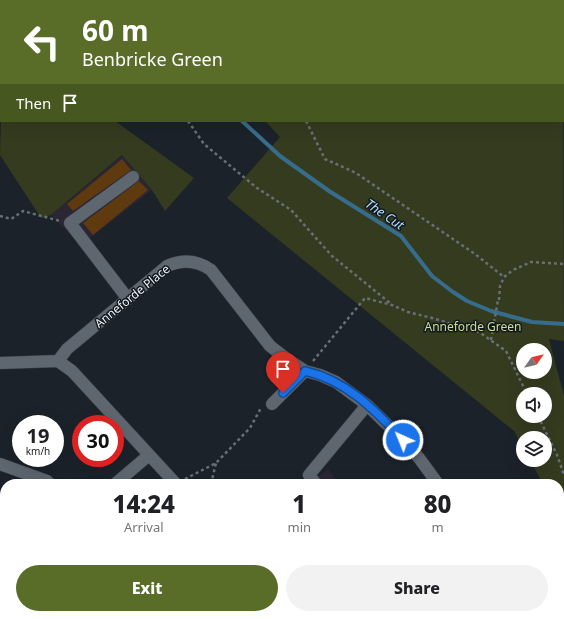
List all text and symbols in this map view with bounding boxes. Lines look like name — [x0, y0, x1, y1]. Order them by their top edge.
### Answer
text: 60 m — [82, 11, 149, 49]
icon: left — [16, 16, 68, 68]
text: Benbricke Green — [82, 47, 223, 71]
icon: arrive — [59, 92, 81, 114]
text: Then — [16, 93, 51, 113]
water label: The Cut — [362, 194, 409, 234]
street label: Anneforde Place — [91, 260, 173, 332]
park label: Anneforde Green — [424, 318, 522, 335]
north arrow — [516, 343, 552, 379]
map controls — [516, 343, 552, 467]
pin — [266, 352, 300, 393]
icon: arrive — [272, 358, 294, 380]
button: sound — [516, 387, 552, 423]
speed limit sign: 30 — [72, 415, 124, 467]
position arrow — [382, 419, 424, 461]
text: 19 — [27, 422, 49, 449]
button: layers — [516, 431, 552, 467]
text: km/h — [26, 444, 50, 458]
text: 14:24 — [113, 487, 175, 520]
text: 1 — [292, 487, 306, 520]
text: 80 — [424, 487, 451, 520]
text: Arrival — [124, 518, 164, 536]
text: min — [288, 518, 311, 536]
text: m — [431, 518, 444, 536]
button: Exit — [16, 565, 278, 611]
button: Share — [286, 565, 548, 611]

